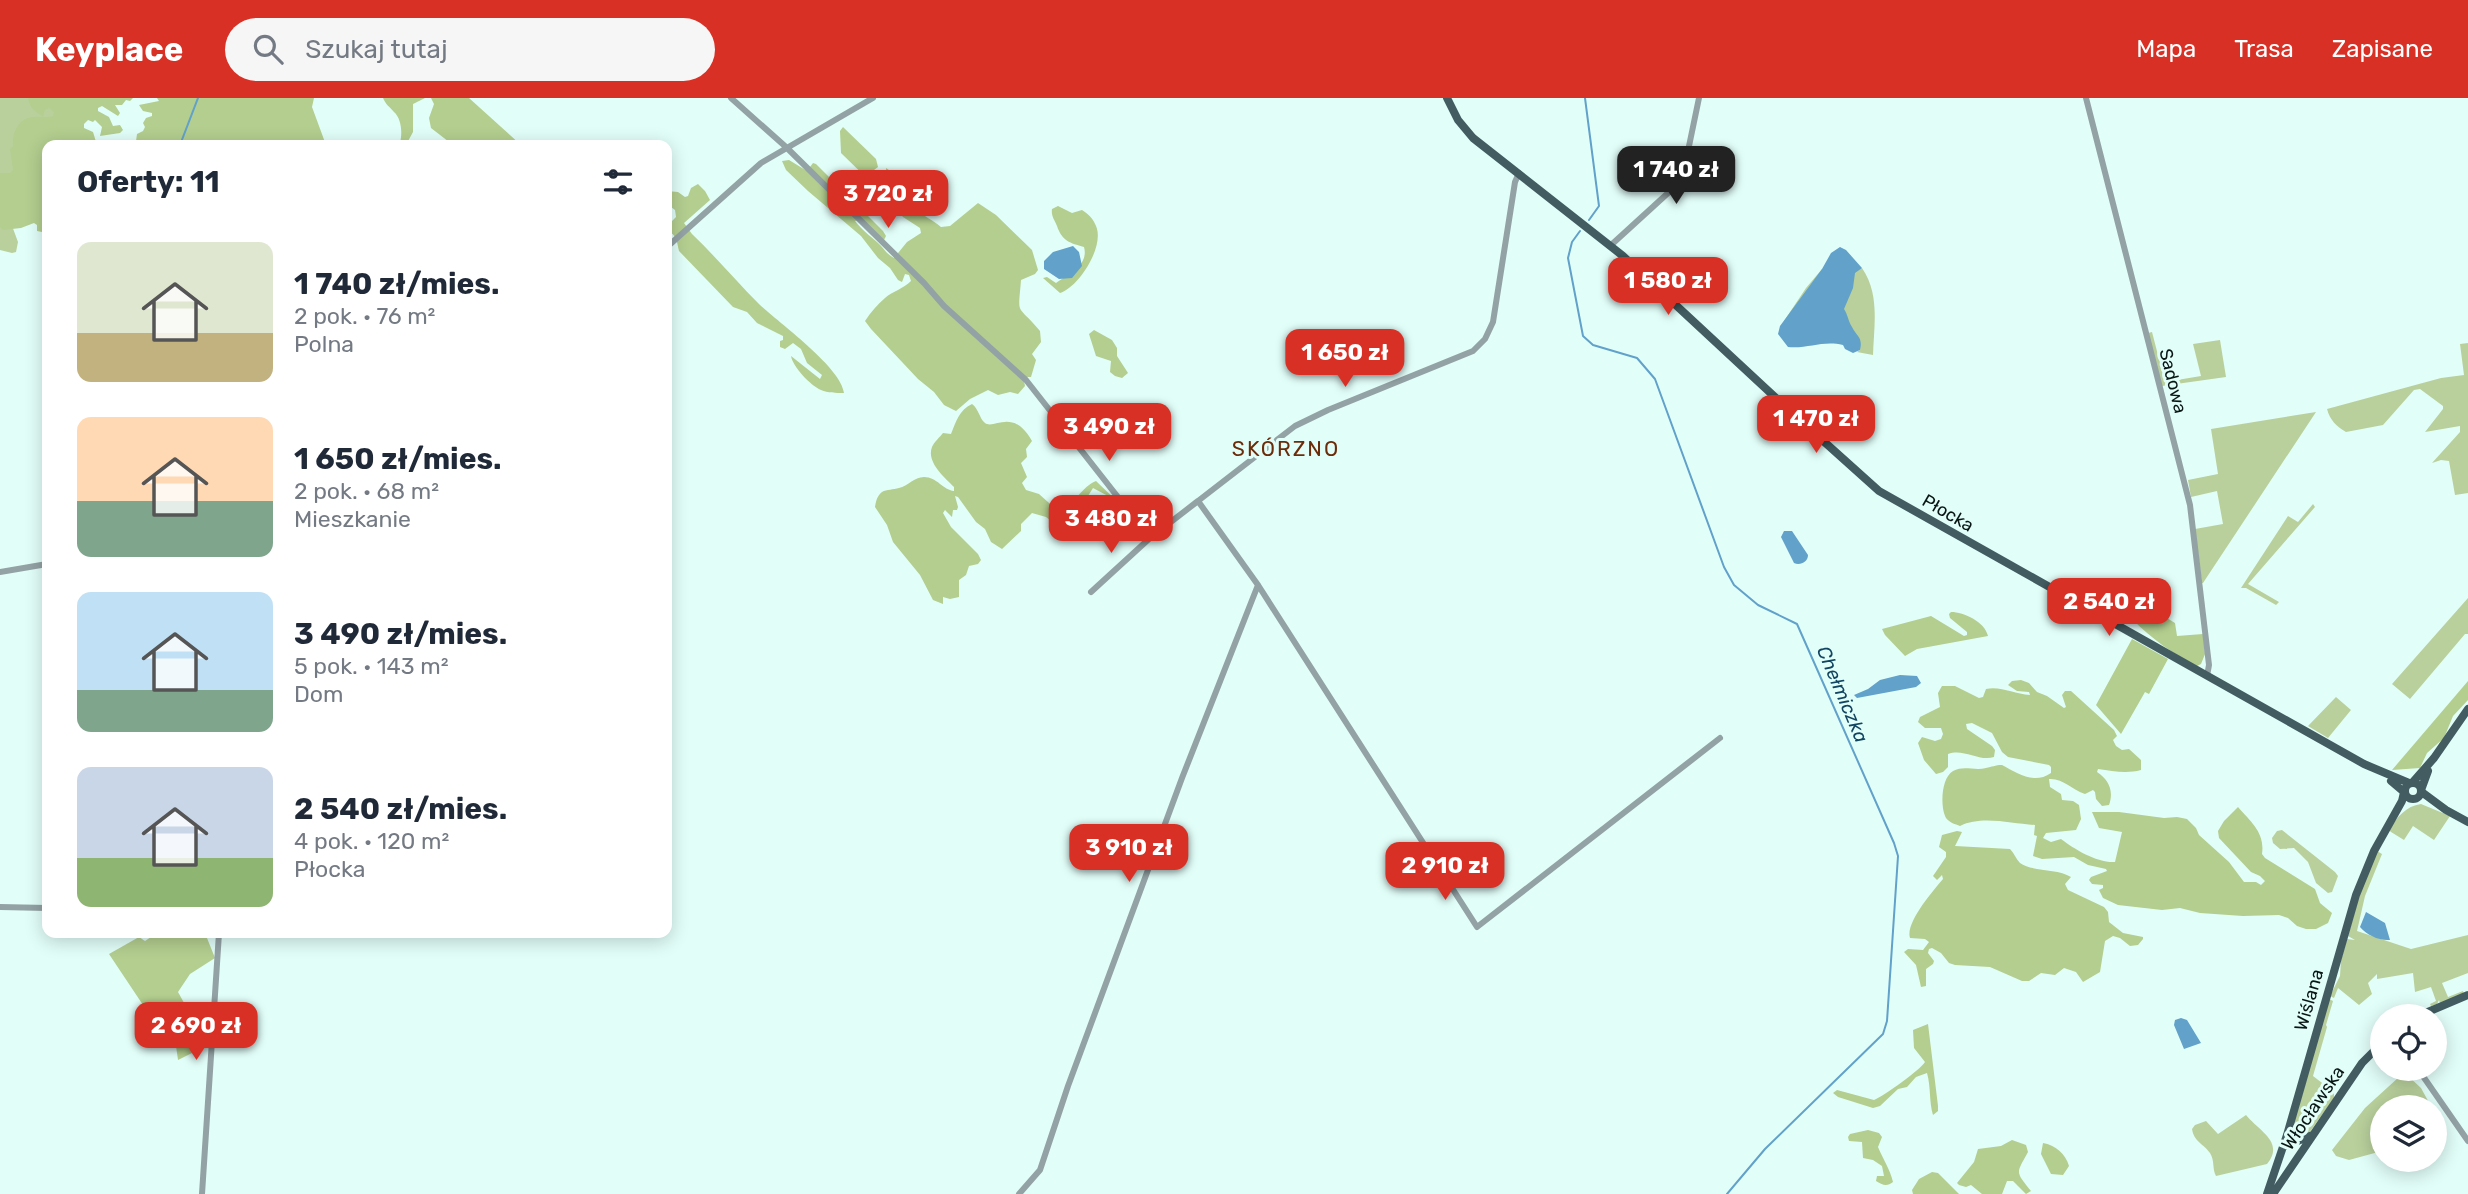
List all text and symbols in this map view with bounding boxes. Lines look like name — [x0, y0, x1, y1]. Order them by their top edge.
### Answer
search box — [225, 18, 715, 81]
text: Keyplace — [35, 30, 183, 69]
icon: search — [249, 30, 287, 68]
text: Szukaj tutaj — [305, 34, 448, 65]
text: Mapa — [2136, 35, 2196, 63]
text: Trasa — [2234, 35, 2294, 63]
text: Zapisane — [2332, 35, 2433, 63]
pin: 1 740 zł — [1604, 146, 1748, 206]
text: 1 740 zł — [1633, 155, 1719, 183]
icon: filters — [599, 163, 637, 201]
text: Oferty: 11 — [77, 164, 220, 200]
pin: 3 720 zł — [816, 170, 960, 230]
text: 3 720 zł — [843, 179, 933, 207]
pin: 1 580 zł — [1596, 258, 1740, 317]
text: 1 740 zł/mies. — [294, 266, 499, 302]
text: 1 580 zł — [1624, 266, 1712, 294]
icon: home — [133, 270, 217, 354]
text: 2 pok. · 76 m² — [294, 302, 435, 330]
text: Polna — [294, 330, 354, 358]
pin: 1 650 zł — [1273, 330, 1417, 389]
text: 1 650 zł — [1301, 338, 1389, 366]
street label: Sadowa — [2154, 346, 2192, 416]
pin: 1 470 zł — [1744, 396, 1888, 455]
pin: 3 490 zł — [1037, 404, 1181, 463]
text: 1 470 zł — [1773, 404, 1859, 432]
text: 3 490 zł — [1063, 412, 1155, 440]
district label: SKÓRZNO — [1232, 436, 1340, 461]
text: 1 650 zł/mies. — [294, 441, 502, 477]
icon: home — [133, 445, 217, 529]
text: 2 pok. · 68 m² — [294, 477, 439, 505]
street label: Płocka — [1918, 490, 1978, 536]
pin: 3 480 zł — [1039, 496, 1183, 555]
text: 3 480 zł — [1065, 504, 1157, 532]
text: Mieszkanie — [294, 505, 411, 533]
pin: 2 540 zł — [2037, 578, 2181, 638]
text: 2 540 zł — [2063, 587, 2155, 615]
text: 3 490 zł/mies. — [294, 616, 507, 652]
icon: home — [133, 620, 217, 704]
water label: Chełmiczka — [1812, 642, 1873, 746]
text: 5 pok. · 143 m² — [294, 652, 449, 680]
text: Dom — [294, 680, 344, 708]
text: 2 540 zł/mies. — [294, 791, 507, 827]
icon: home — [133, 795, 217, 879]
pin: 3 910 zł — [1057, 824, 1201, 884]
text: 4 pok. · 120 m² — [294, 827, 449, 855]
text: 3 910 zł — [1085, 833, 1173, 861]
pin: 2 910 zł — [1373, 842, 1517, 902]
text: 2 910 zł — [1401, 851, 1489, 879]
text: Płocka — [294, 855, 365, 883]
street label: Wiślana — [2290, 967, 2328, 1033]
pin: 2 690 zł — [124, 1002, 268, 1062]
map controls — [2370, 1004, 2447, 1172]
button: locate — [2370, 1004, 2447, 1081]
text: 2 690 zł — [151, 1011, 241, 1039]
street label: Włocławska — [2277, 1062, 2349, 1154]
button: layers — [2370, 1095, 2447, 1172]

